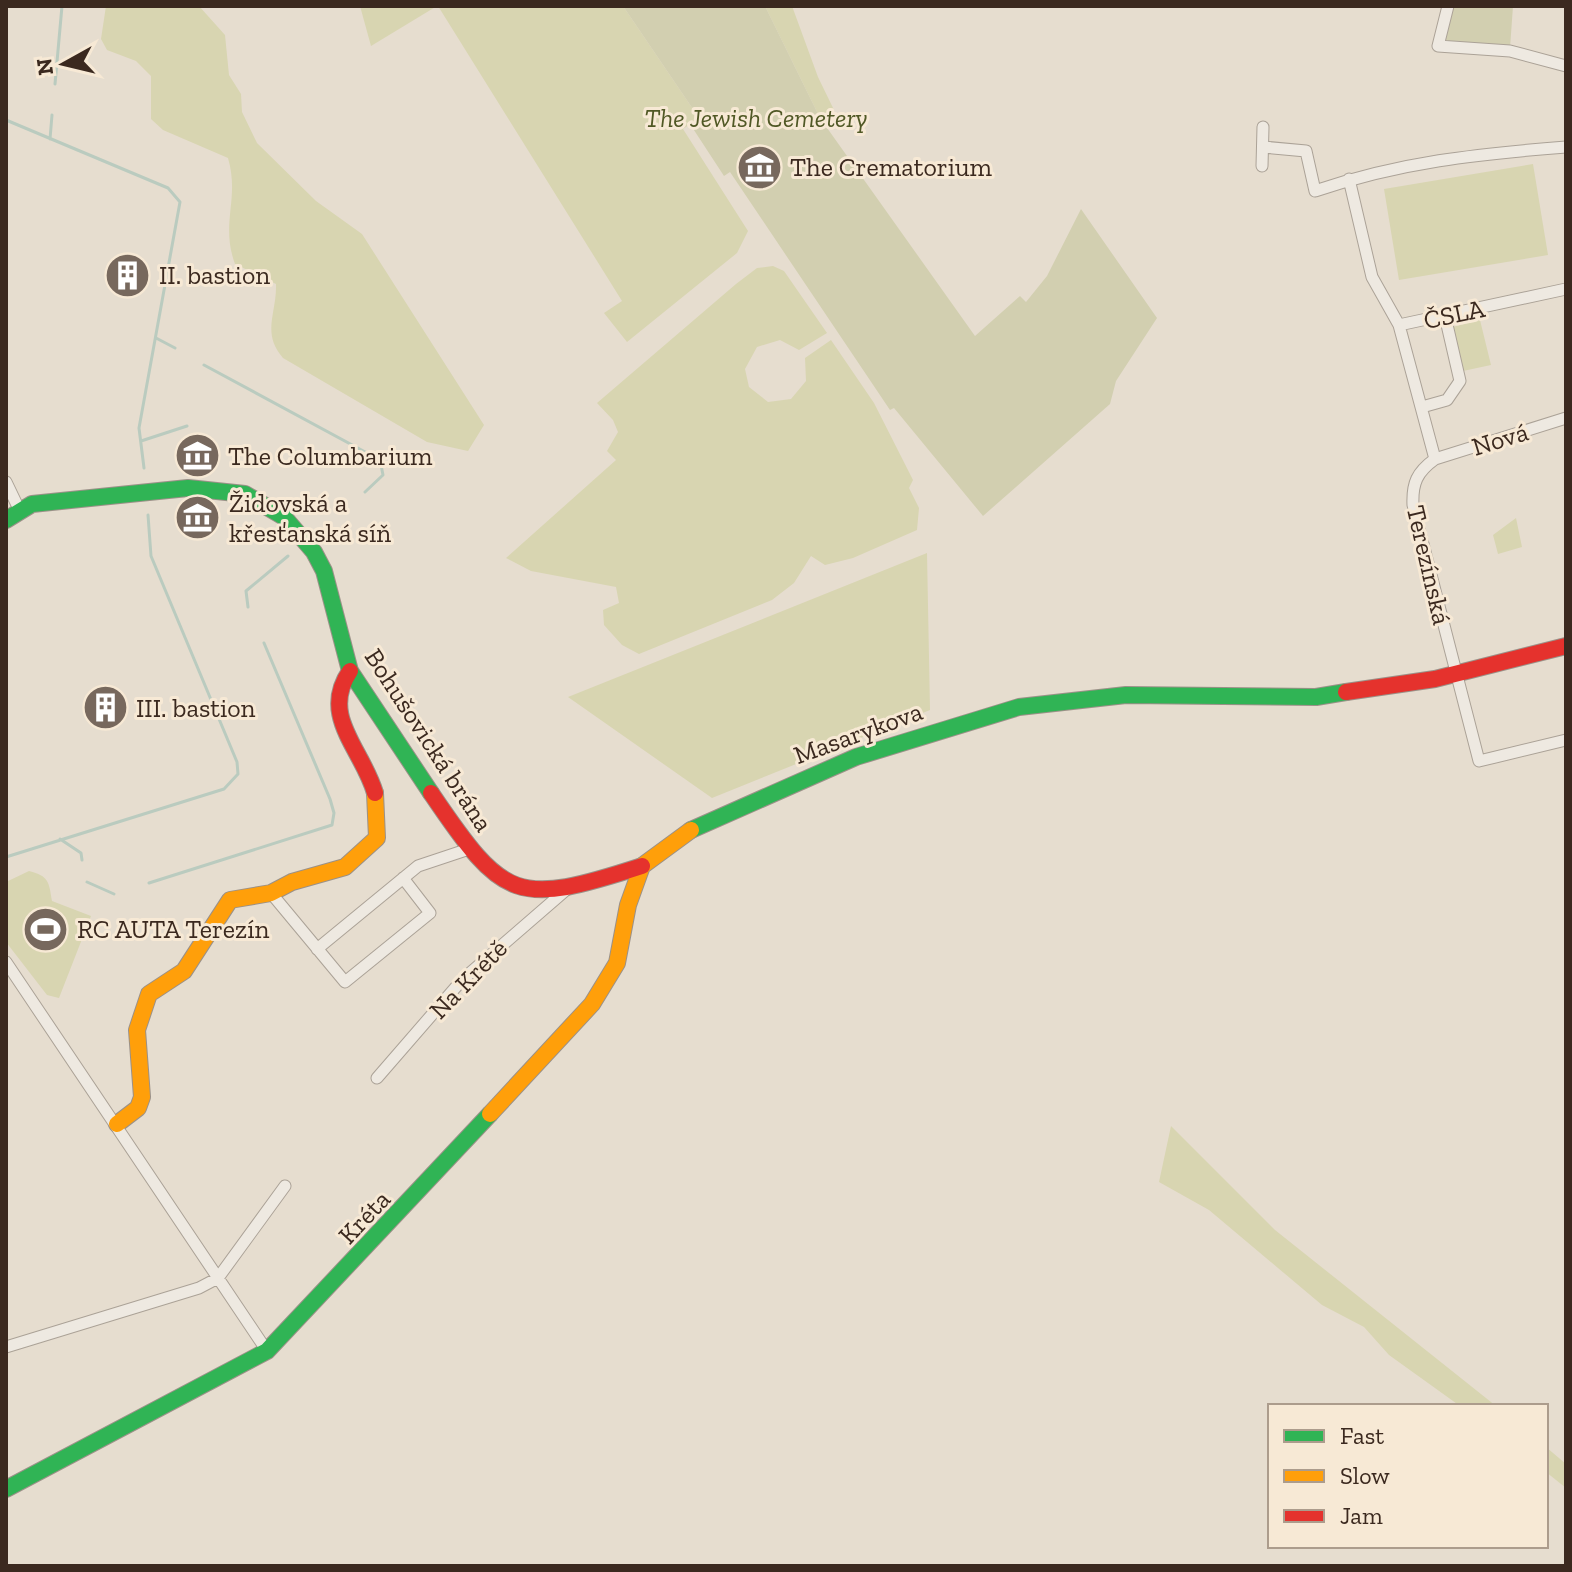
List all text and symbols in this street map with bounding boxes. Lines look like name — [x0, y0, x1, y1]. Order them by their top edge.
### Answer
north arrow — [24, 24, 104, 104]
text: N — [30, 56, 59, 77]
park label: The Jewish Cemetery — [644, 102, 868, 134]
museum icon: The Crematorium — [735, 143, 783, 191]
place label: The Crematorium — [790, 151, 993, 183]
building icon: II. bastion — [104, 251, 152, 299]
place label: II. bastion — [159, 259, 270, 291]
street label: ČSLA — [1421, 292, 1489, 336]
street label: Nová — [1468, 415, 1533, 463]
museum icon: The Columbarium — [173, 432, 221, 480]
place label: The Columbarium — [228, 440, 433, 472]
place label: Židovská a křesťanská síň — [229, 487, 391, 549]
museum icon: Židovská a křesťanská síň — [174, 494, 222, 542]
street label: Terezínská — [1400, 502, 1458, 628]
street label: Bohušovická brána — [358, 642, 500, 838]
building icon: III. bastion — [81, 684, 129, 732]
place label: III. bastion — [136, 692, 256, 724]
street label: Masarykova — [789, 695, 927, 771]
sports icon: RC AUTA Terezín — [22, 905, 70, 953]
place label: RC AUTA Terezín — [77, 913, 269, 945]
street label: Na Krétě — [422, 932, 514, 1026]
street label: Kréta — [331, 1183, 397, 1251]
legend — [1268, 1404, 1548, 1548]
text: Fast — [1340, 1421, 1384, 1450]
text: Slow — [1340, 1461, 1390, 1490]
text: Jam — [1340, 1501, 1383, 1530]

